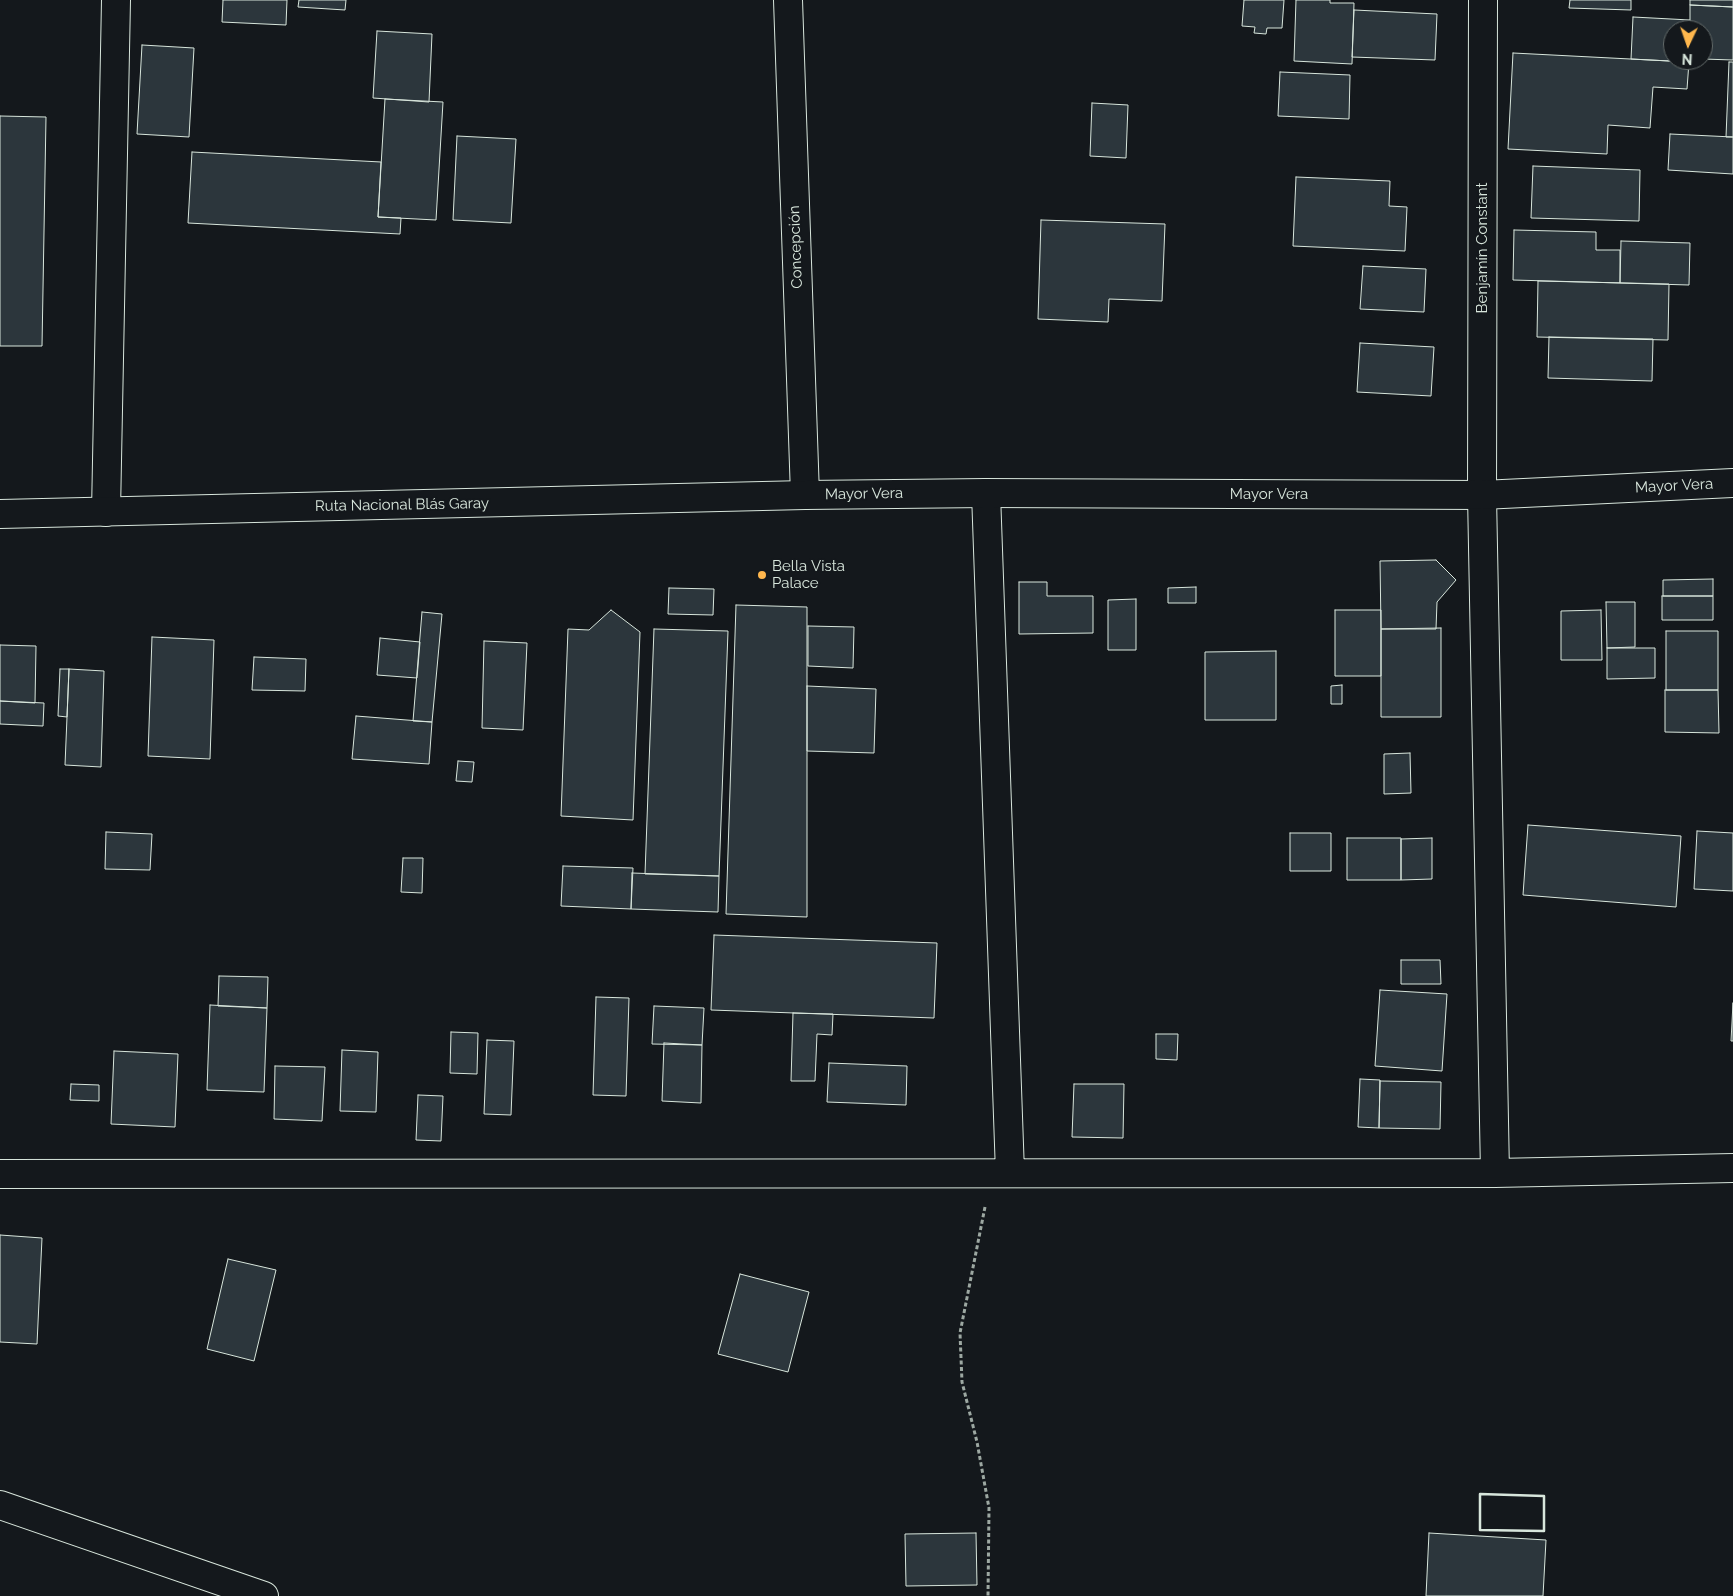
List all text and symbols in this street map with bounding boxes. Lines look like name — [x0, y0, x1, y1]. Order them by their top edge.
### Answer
north arrow — [1663, 20, 1713, 70]
text: N — [1682, 51, 1693, 67]
street label: Benjamín Constant — [1473, 183, 1491, 313]
street label: Concepción — [786, 205, 806, 289]
street label: Mayor Vera — [1634, 475, 1714, 497]
street label: Mayor Vera — [825, 484, 903, 504]
street label: Mayor Vera — [1230, 485, 1308, 503]
street label: Ruta Nacional Blás Garay — [315, 494, 489, 516]
place label: Bella Vista Palace — [772, 557, 845, 592]
marker: Bella Vista Palace — [756, 569, 768, 581]

